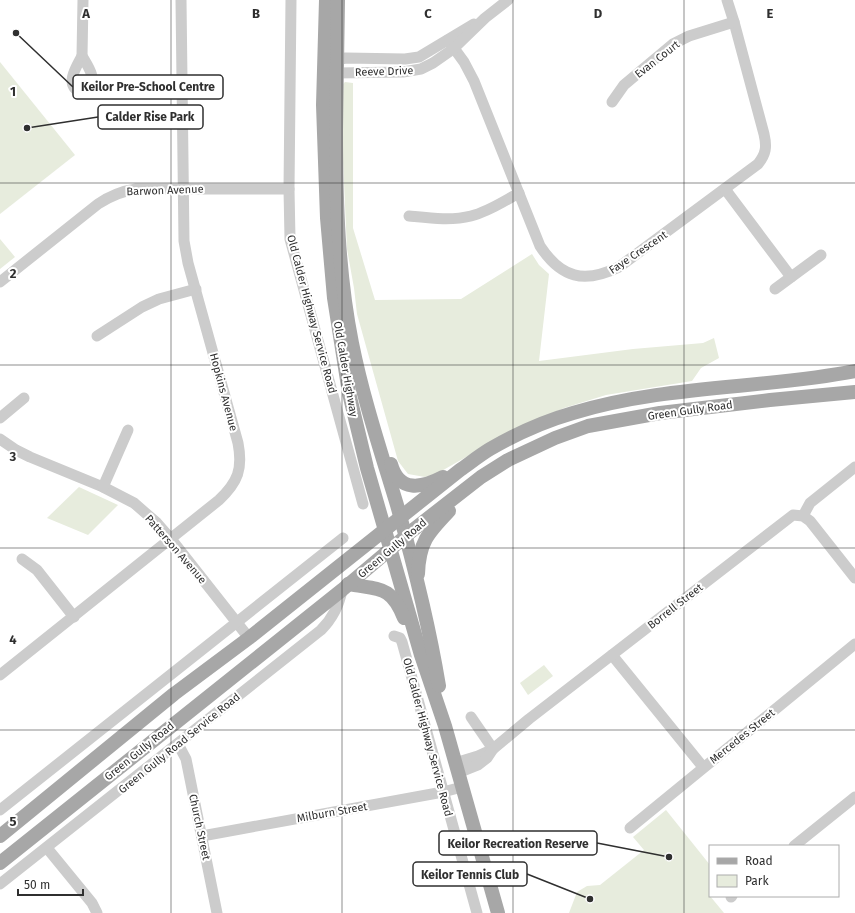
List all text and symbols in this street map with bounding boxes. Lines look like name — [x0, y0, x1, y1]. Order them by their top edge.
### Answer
text: A — [81, 6, 90, 21]
text: B — [252, 6, 260, 21]
text: C — [424, 6, 432, 21]
text: D — [594, 6, 603, 21]
text: E — [767, 6, 774, 21]
street label: Evan Court — [632, 38, 682, 81]
street label: Reeve Drive — [355, 64, 413, 79]
callout: Keilor Pre-School Centre — [73, 75, 223, 99]
text: Keilor Pre-School Centre — [81, 80, 215, 94]
text: 1 — [10, 84, 16, 99]
callout: Calder Rise Park — [98, 105, 203, 129]
text: Calder Rise Park — [106, 110, 195, 124]
street label: Barwon Avenue — [126, 183, 204, 198]
street label: Faye Crescent — [607, 228, 670, 277]
street label: Old Calder Highway Service Road — [284, 233, 339, 395]
text: 2 — [10, 266, 17, 281]
street label: Old Calder Highway — [331, 320, 360, 418]
street label: Hopkins Avenue — [207, 352, 240, 433]
street label: Green Gully Road — [647, 398, 733, 423]
text: 3 — [9, 449, 17, 464]
street label: Patterson Avenue — [142, 512, 209, 586]
street label: Green Gully Road — [355, 516, 429, 581]
street label: Borrell Street — [645, 581, 706, 632]
text: 4 — [9, 632, 17, 647]
street label: Old Calder Highway Service Road — [400, 656, 455, 818]
street label: Green Gully Road Service Road — [116, 690, 242, 796]
street label: Mercedes Street — [707, 706, 777, 767]
street label: Green Gully Road — [102, 719, 176, 783]
street label: Church Street — [186, 793, 213, 861]
street label: Milburn Street — [296, 800, 368, 825]
text: 5 — [10, 814, 17, 829]
callout: Keilor Recreation Reserve — [439, 831, 597, 855]
text: Keilor Recreation Reserve — [447, 837, 589, 851]
legend — [709, 845, 839, 897]
text: Road — [745, 854, 773, 868]
callout: Keilor Tennis Club — [413, 862, 527, 886]
text: Keilor Tennis Club — [421, 868, 519, 882]
scale bar — [18, 871, 83, 897]
text: Park — [745, 874, 769, 888]
text: 50 m — [24, 878, 50, 892]

